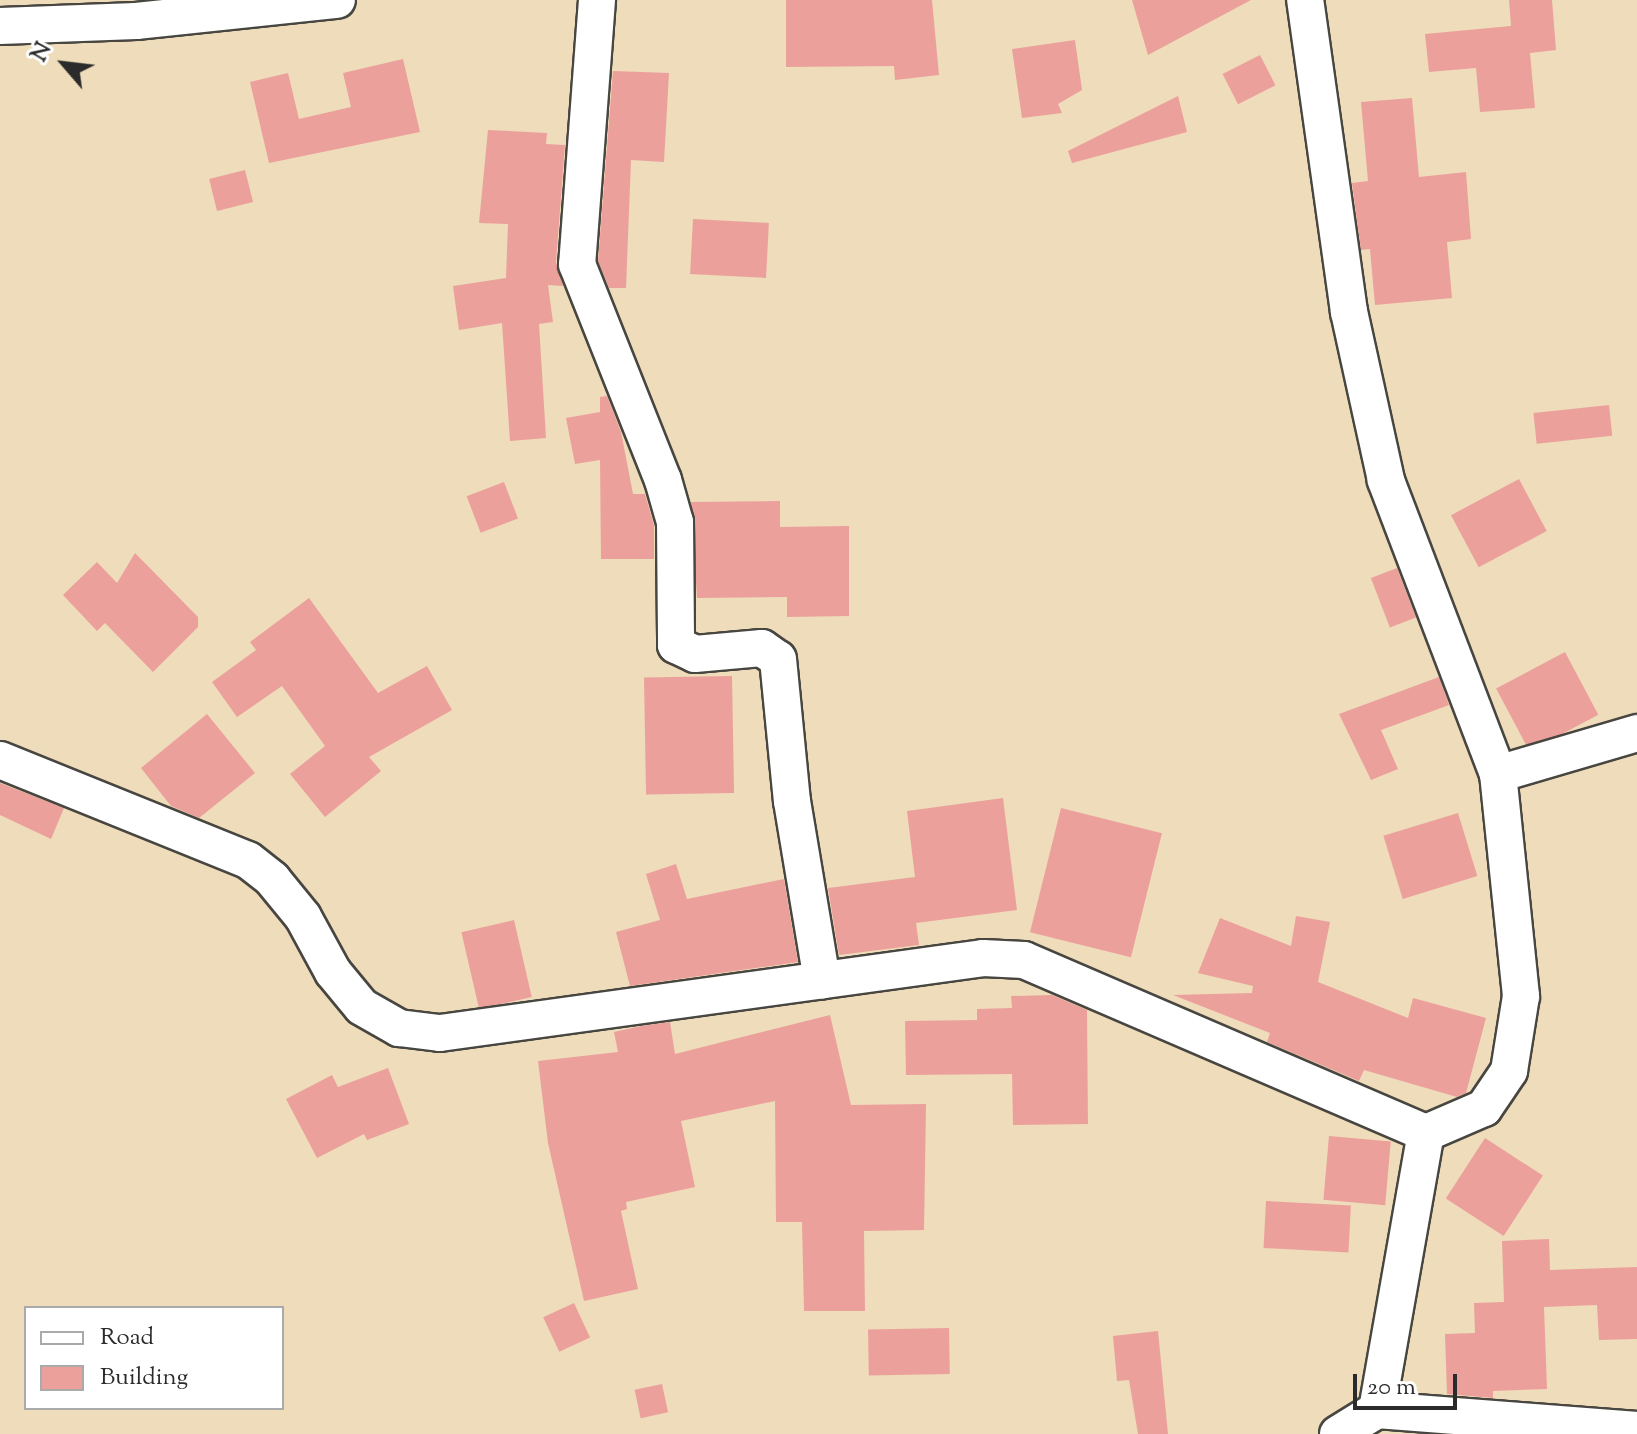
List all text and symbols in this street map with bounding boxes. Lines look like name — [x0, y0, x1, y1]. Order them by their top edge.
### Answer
north arrow — [24, 24, 104, 104]
text: N — [25, 37, 61, 68]
legend — [24, 1306, 284, 1410]
text: Road — [100, 1321, 154, 1355]
scale bar — [1357, 1358, 1461, 1408]
text: Building — [100, 1361, 188, 1395]
text: 20 m — [1367, 1371, 1416, 1405]

